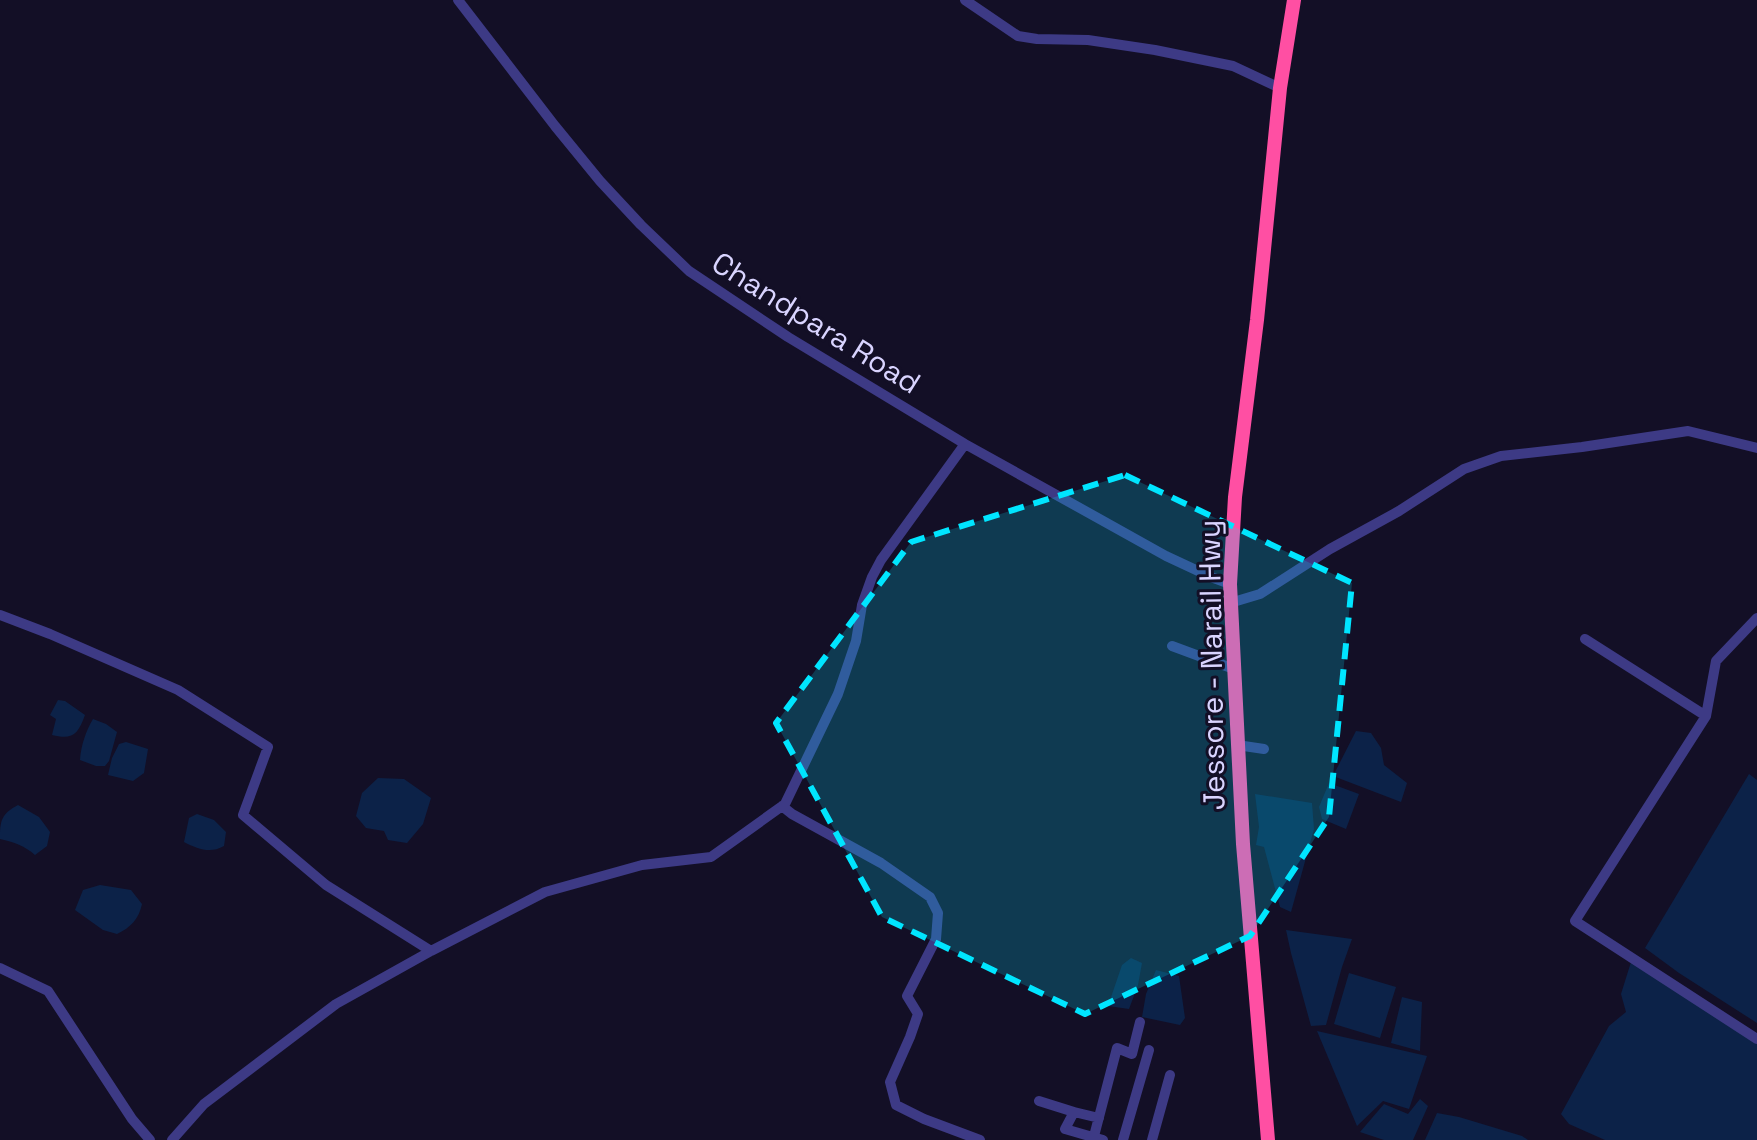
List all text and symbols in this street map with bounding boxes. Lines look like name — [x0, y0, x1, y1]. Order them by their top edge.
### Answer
street label: Chandpara Road — [705, 243, 928, 402]
street label: Jessore - Narail Hwy — [1189, 519, 1234, 811]

